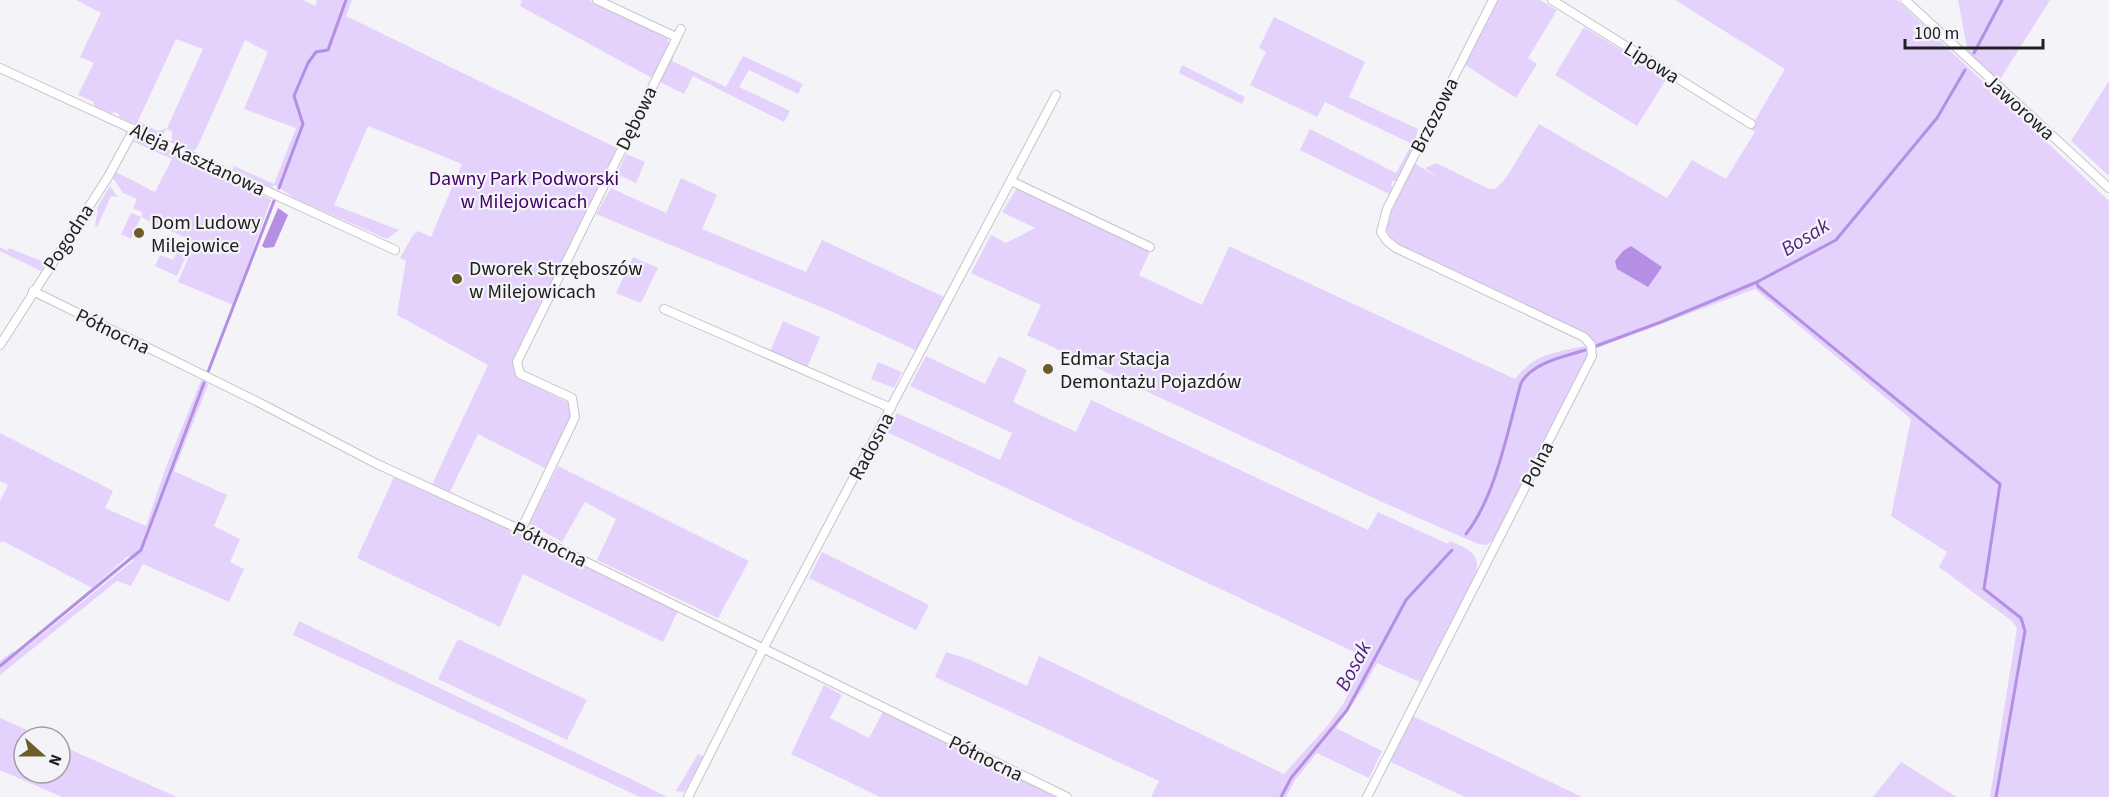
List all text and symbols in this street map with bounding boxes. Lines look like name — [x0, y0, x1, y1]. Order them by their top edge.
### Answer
scale bar — [1905, 12, 2043, 50]
text: 100 m — [1914, 21, 1959, 46]
street label: Lipowa — [1618, 35, 1685, 91]
street label: Jaworowa — [1978, 68, 2061, 147]
street label: Brzozowa — [1404, 73, 1466, 158]
street label: Dębowa — [609, 82, 664, 155]
street label: Aleja Kasztanowa — [126, 116, 270, 203]
park label: Dawny Park Podworski w Milejowicach — [429, 165, 619, 216]
street label: Pogodna — [37, 199, 101, 276]
place label: Dom Ludowy Milejowice — [151, 209, 261, 260]
water label: Bosak — [1775, 210, 1836, 264]
marker: Dom Ludowy Milejowice — [132, 226, 146, 240]
place label: Dworek Strzęboszów w Milejowicach — [469, 255, 643, 306]
marker: Dworek Strzęboszów w Milejowicach — [450, 272, 464, 286]
street label: Północna — [71, 302, 154, 362]
place label: Edmar Stacja Demontażu Pojazdów — [1060, 345, 1241, 396]
marker: Edmar Stacja Demontażu Pojazdów — [1041, 362, 1055, 376]
street label: Radosna — [842, 408, 901, 485]
street label: Polna — [1515, 437, 1561, 492]
street label: Północna — [508, 515, 591, 575]
water label: Bosak — [1327, 635, 1379, 696]
north arrow — [12, 725, 72, 785]
street label: Północna — [944, 729, 1027, 789]
text: N — [43, 751, 67, 769]

